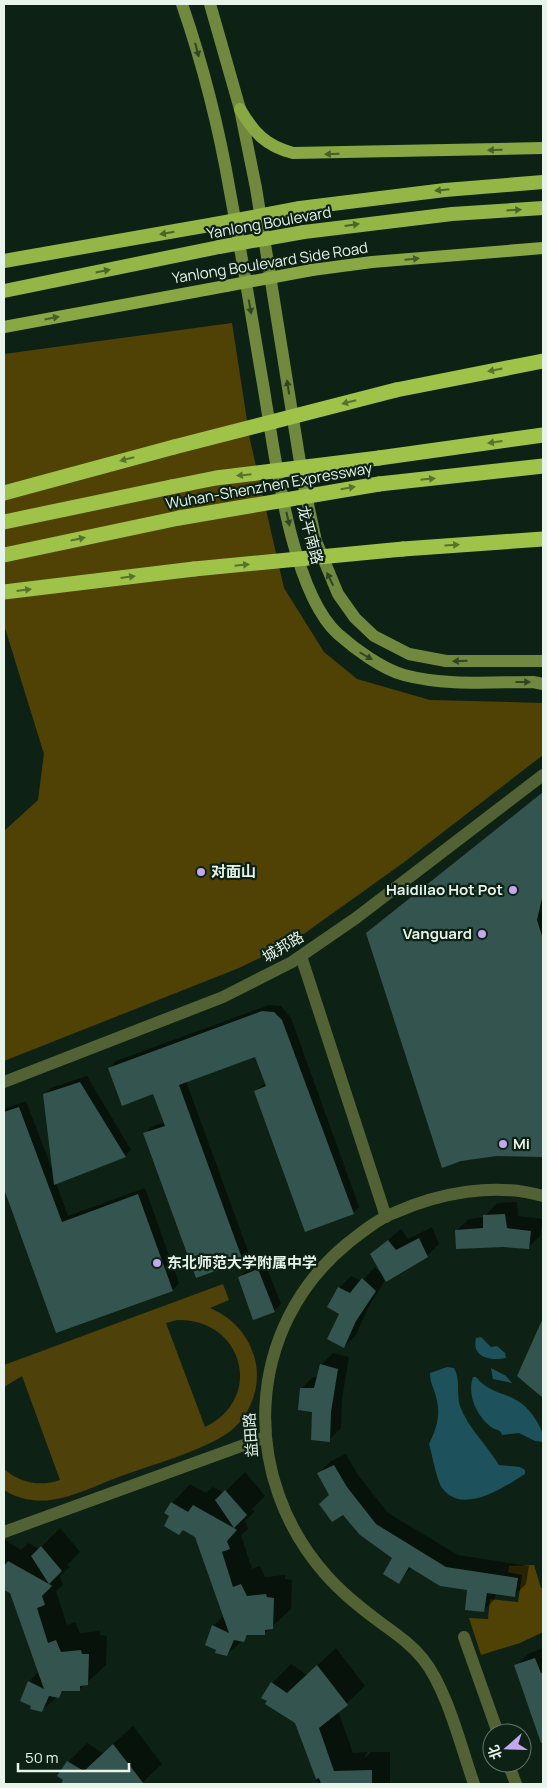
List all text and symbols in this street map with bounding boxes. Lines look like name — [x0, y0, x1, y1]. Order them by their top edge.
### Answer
one-way arrow — [193, 43, 201, 58]
one-way arrow — [486, 146, 502, 154]
one-way arrow — [324, 150, 340, 158]
one-way arrow — [434, 186, 450, 194]
street label: Yanlong Boulevard — [205, 201, 333, 244]
one-way arrow — [506, 206, 522, 214]
one-way arrow — [345, 221, 361, 229]
one-way arrow — [159, 229, 175, 237]
street label: Yanlong Boulevard Side Road — [170, 237, 369, 288]
one-way arrow — [405, 254, 421, 262]
one-way arrow — [95, 267, 111, 275]
one-way arrow — [247, 300, 255, 316]
one-way arrow — [44, 314, 60, 322]
one-way arrow — [487, 367, 503, 375]
one-way arrow — [283, 379, 291, 395]
one-way arrow — [341, 398, 356, 406]
one-way arrow — [487, 438, 503, 446]
one-way arrow — [119, 455, 134, 463]
street label: Wuhan-Shenzhen Expressway — [164, 457, 374, 514]
one-way arrow — [236, 471, 252, 479]
one-way arrow — [420, 475, 436, 483]
one-way arrow — [340, 484, 356, 492]
street label: 龙平南路 — [293, 503, 328, 567]
one-way arrow — [284, 511, 292, 527]
one-way arrow — [71, 535, 87, 543]
one-way arrow — [444, 541, 460, 549]
one-way arrow — [235, 561, 251, 569]
one-way arrow — [326, 572, 335, 587]
one-way arrow — [121, 573, 137, 581]
one-way arrow — [17, 586, 33, 594]
one-way arrow — [360, 651, 373, 660]
one-way arrow — [451, 657, 467, 665]
one-way arrow — [515, 678, 531, 686]
place label: 对面山 — [211, 861, 256, 882]
marker: 对面山 — [195, 866, 207, 878]
place label: Haidilao Hot Pot — [386, 879, 503, 900]
marker: Haidilao Hot Pot — [507, 884, 519, 896]
place label: Vanguard — [403, 923, 472, 944]
street label: 城邦路 — [258, 926, 307, 967]
marker: Vanguard — [476, 928, 488, 940]
place label: Mi — [513, 1133, 530, 1154]
marker: Mi — [497, 1138, 509, 1150]
place label: 东北师范大学附属中学 — [167, 1252, 317, 1273]
marker: 东北师范大学附属中学 — [151, 1257, 163, 1269]
street label: 益田路 — [238, 1412, 263, 1458]
north arrow — [482, 1723, 532, 1773]
scale bar — [18, 1740, 129, 1772]
text: 北 — [483, 1743, 506, 1762]
text: 50 m — [25, 1747, 59, 1768]

